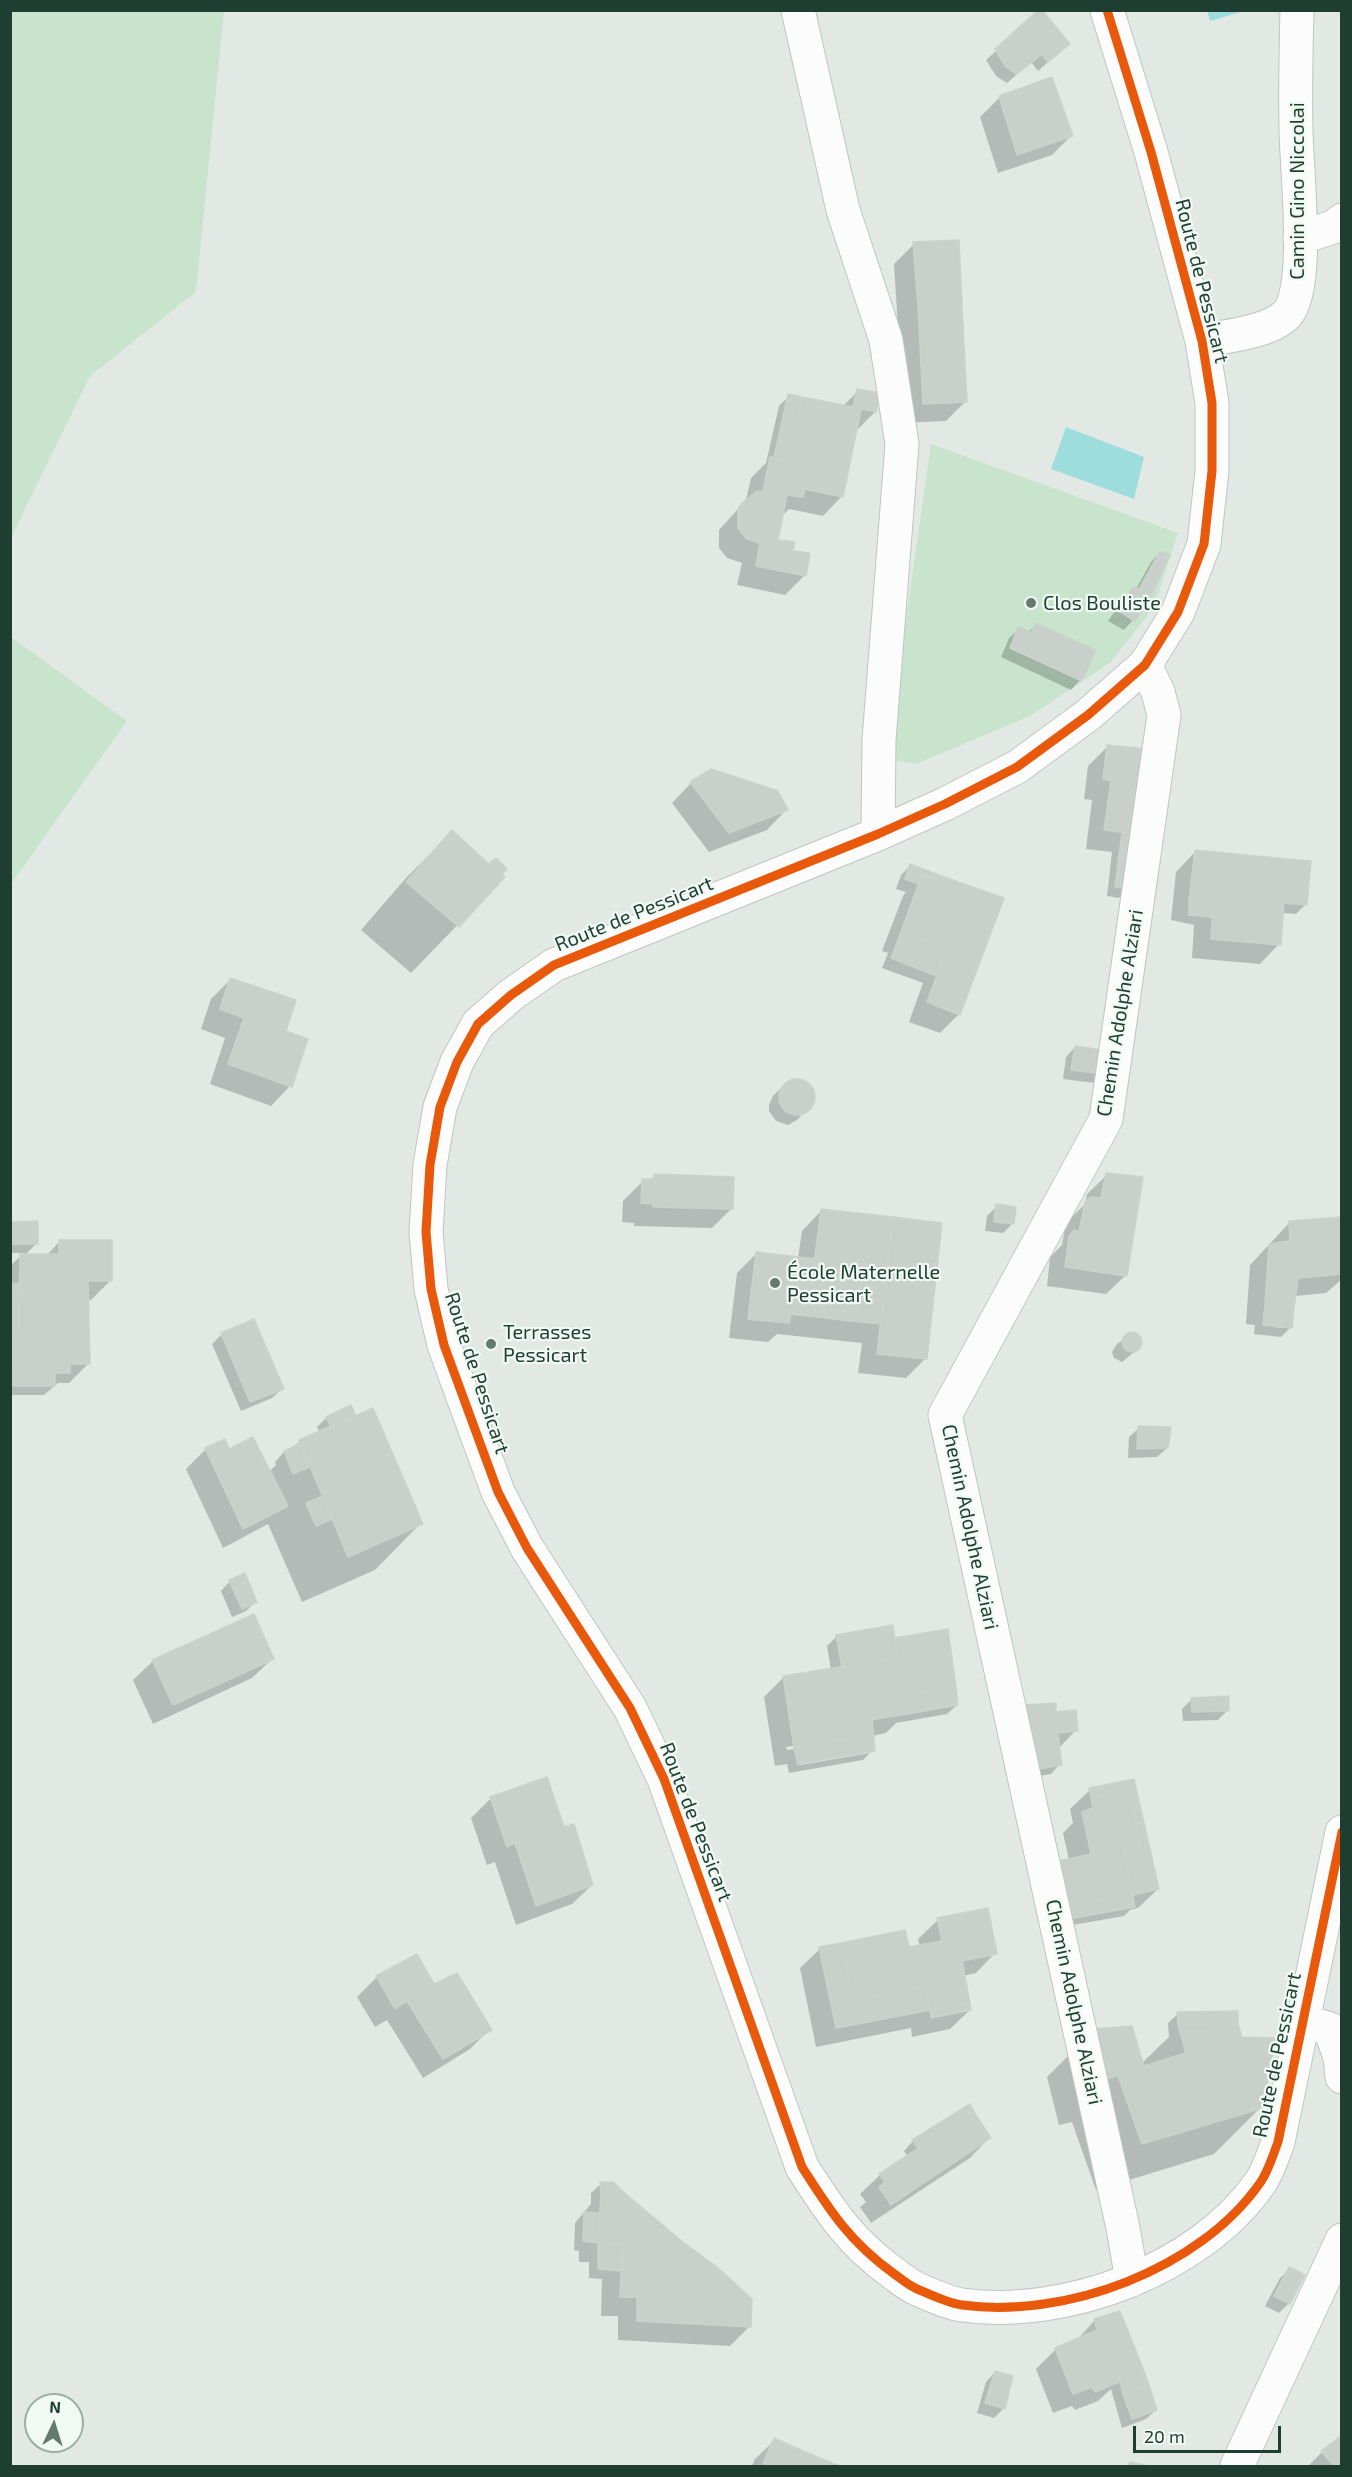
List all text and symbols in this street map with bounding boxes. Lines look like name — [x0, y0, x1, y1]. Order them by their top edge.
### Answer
street label: Camin Gino Niccolai — [1285, 102, 1309, 280]
street label: Route de Pessicart — [1170, 196, 1234, 366]
place label: Clos Bouliste — [1043, 591, 1161, 615]
marker: Clos Bouliste — [1024, 596, 1038, 610]
street label: Route de Pessicart — [551, 871, 717, 957]
street label: Chemin Adolphe Alziari — [1092, 908, 1148, 1118]
place label: École Maternelle Pessicart — [787, 1260, 940, 1307]
marker: École Maternelle Pessicart — [768, 1276, 782, 1290]
street label: Route de Pessicart — [440, 1289, 514, 1457]
place label: Terrasses Pessicart — [503, 1320, 591, 1367]
marker: Terrasses Pessicart — [484, 1337, 498, 1351]
street label: Chemin Adolphe Alziari — [936, 1422, 1004, 1632]
street label: Route de Pessicart — [655, 1739, 737, 1905]
street label: Chemin Adolphe Alziari — [1040, 1897, 1108, 2107]
street label: Route de Pessicart — [1248, 1970, 1306, 2140]
north arrow — [24, 2393, 84, 2453]
text: N — [49, 2397, 62, 2416]
scale bar — [1136, 2414, 1284, 2452]
text: 20 m — [1144, 2425, 1185, 2447]

